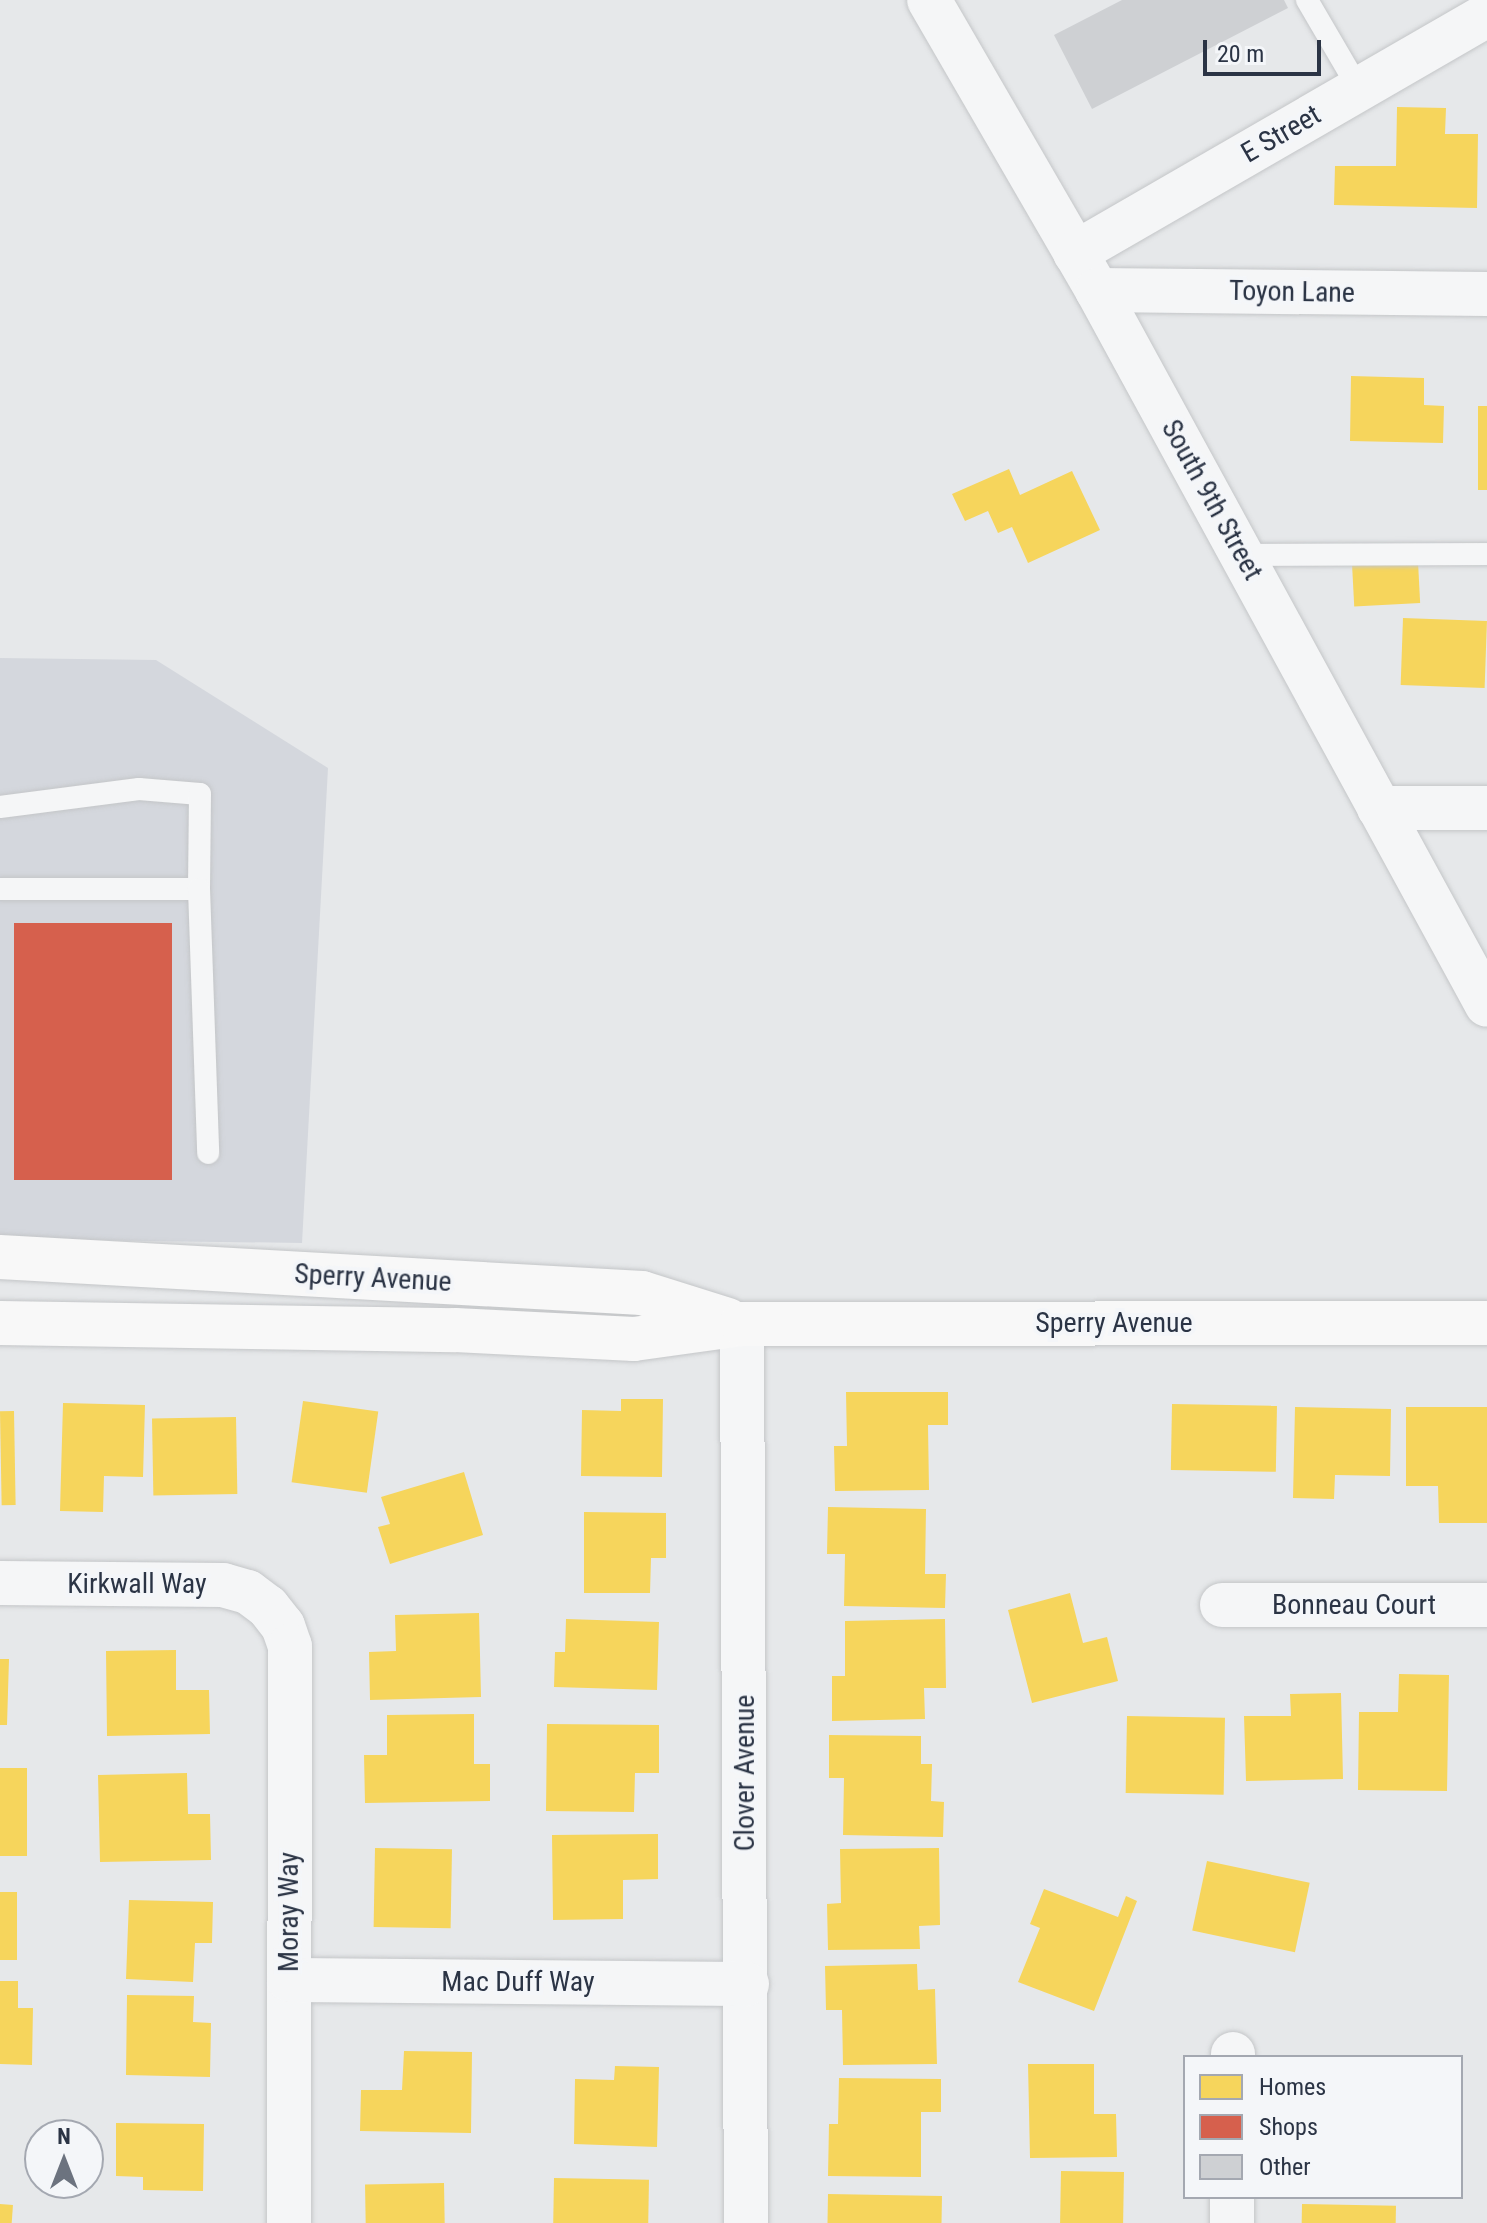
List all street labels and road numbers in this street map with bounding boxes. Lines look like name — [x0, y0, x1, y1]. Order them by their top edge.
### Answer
street label: E Street — [1235, 98, 1327, 170]
street label: Toyon Lane — [1229, 274, 1355, 310]
street label: South 9th Street — [1154, 414, 1270, 586]
street label: Sperry Avenue — [293, 1257, 453, 1299]
street label: Sperry Avenue — [1035, 1306, 1193, 1340]
street label: Kirkwall Way — [67, 1567, 207, 1601]
street label: Bonneau Court — [1272, 1588, 1436, 1622]
street label: Clover Avenue — [728, 1695, 762, 1851]
street label: Moray Way — [272, 1852, 306, 1972]
street label: Mac Duff Way — [441, 1965, 595, 1999]

